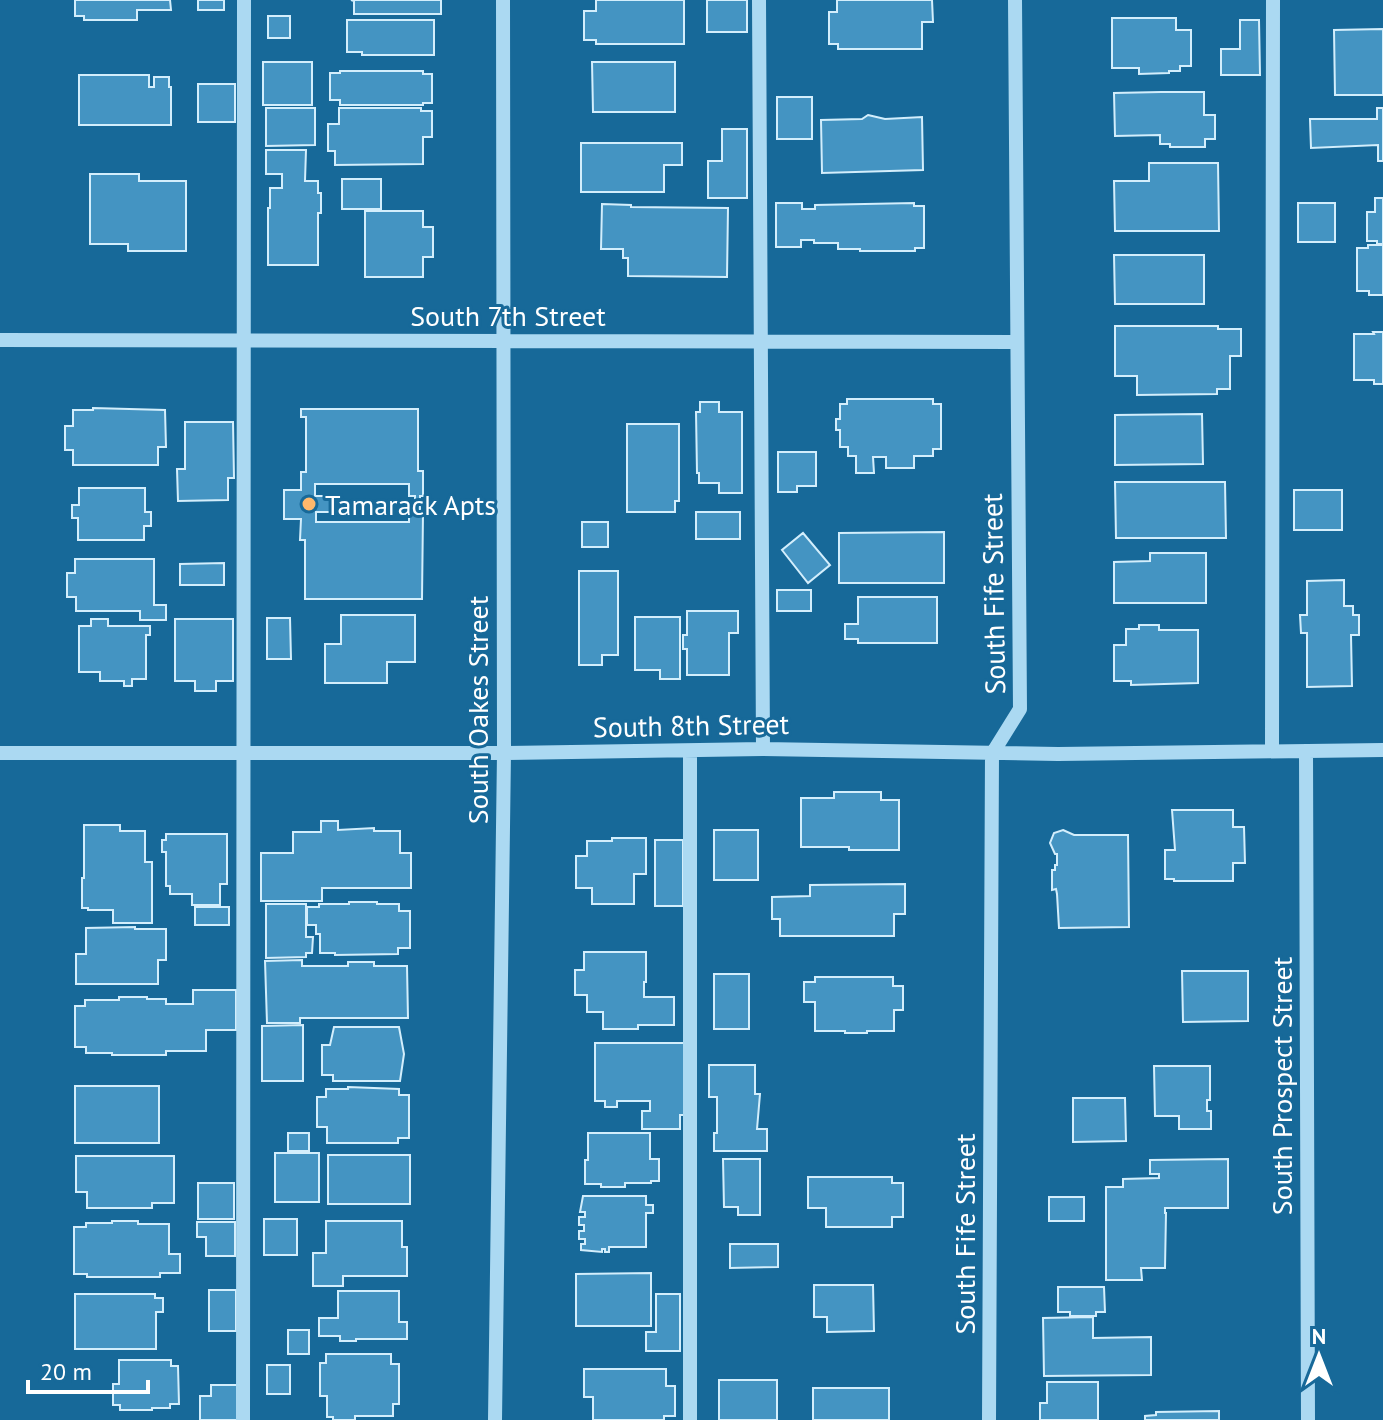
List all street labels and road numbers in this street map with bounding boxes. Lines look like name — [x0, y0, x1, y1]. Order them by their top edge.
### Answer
street label: South 7th Street — [410, 297, 606, 334]
street label: South Fife Street — [973, 493, 1013, 695]
street label: South Oakes Street — [459, 595, 496, 824]
street label: South 8th Street — [593, 705, 790, 745]
street label: South Prospect Street — [1263, 956, 1300, 1215]
street label: South Fife Street — [946, 1133, 983, 1335]

